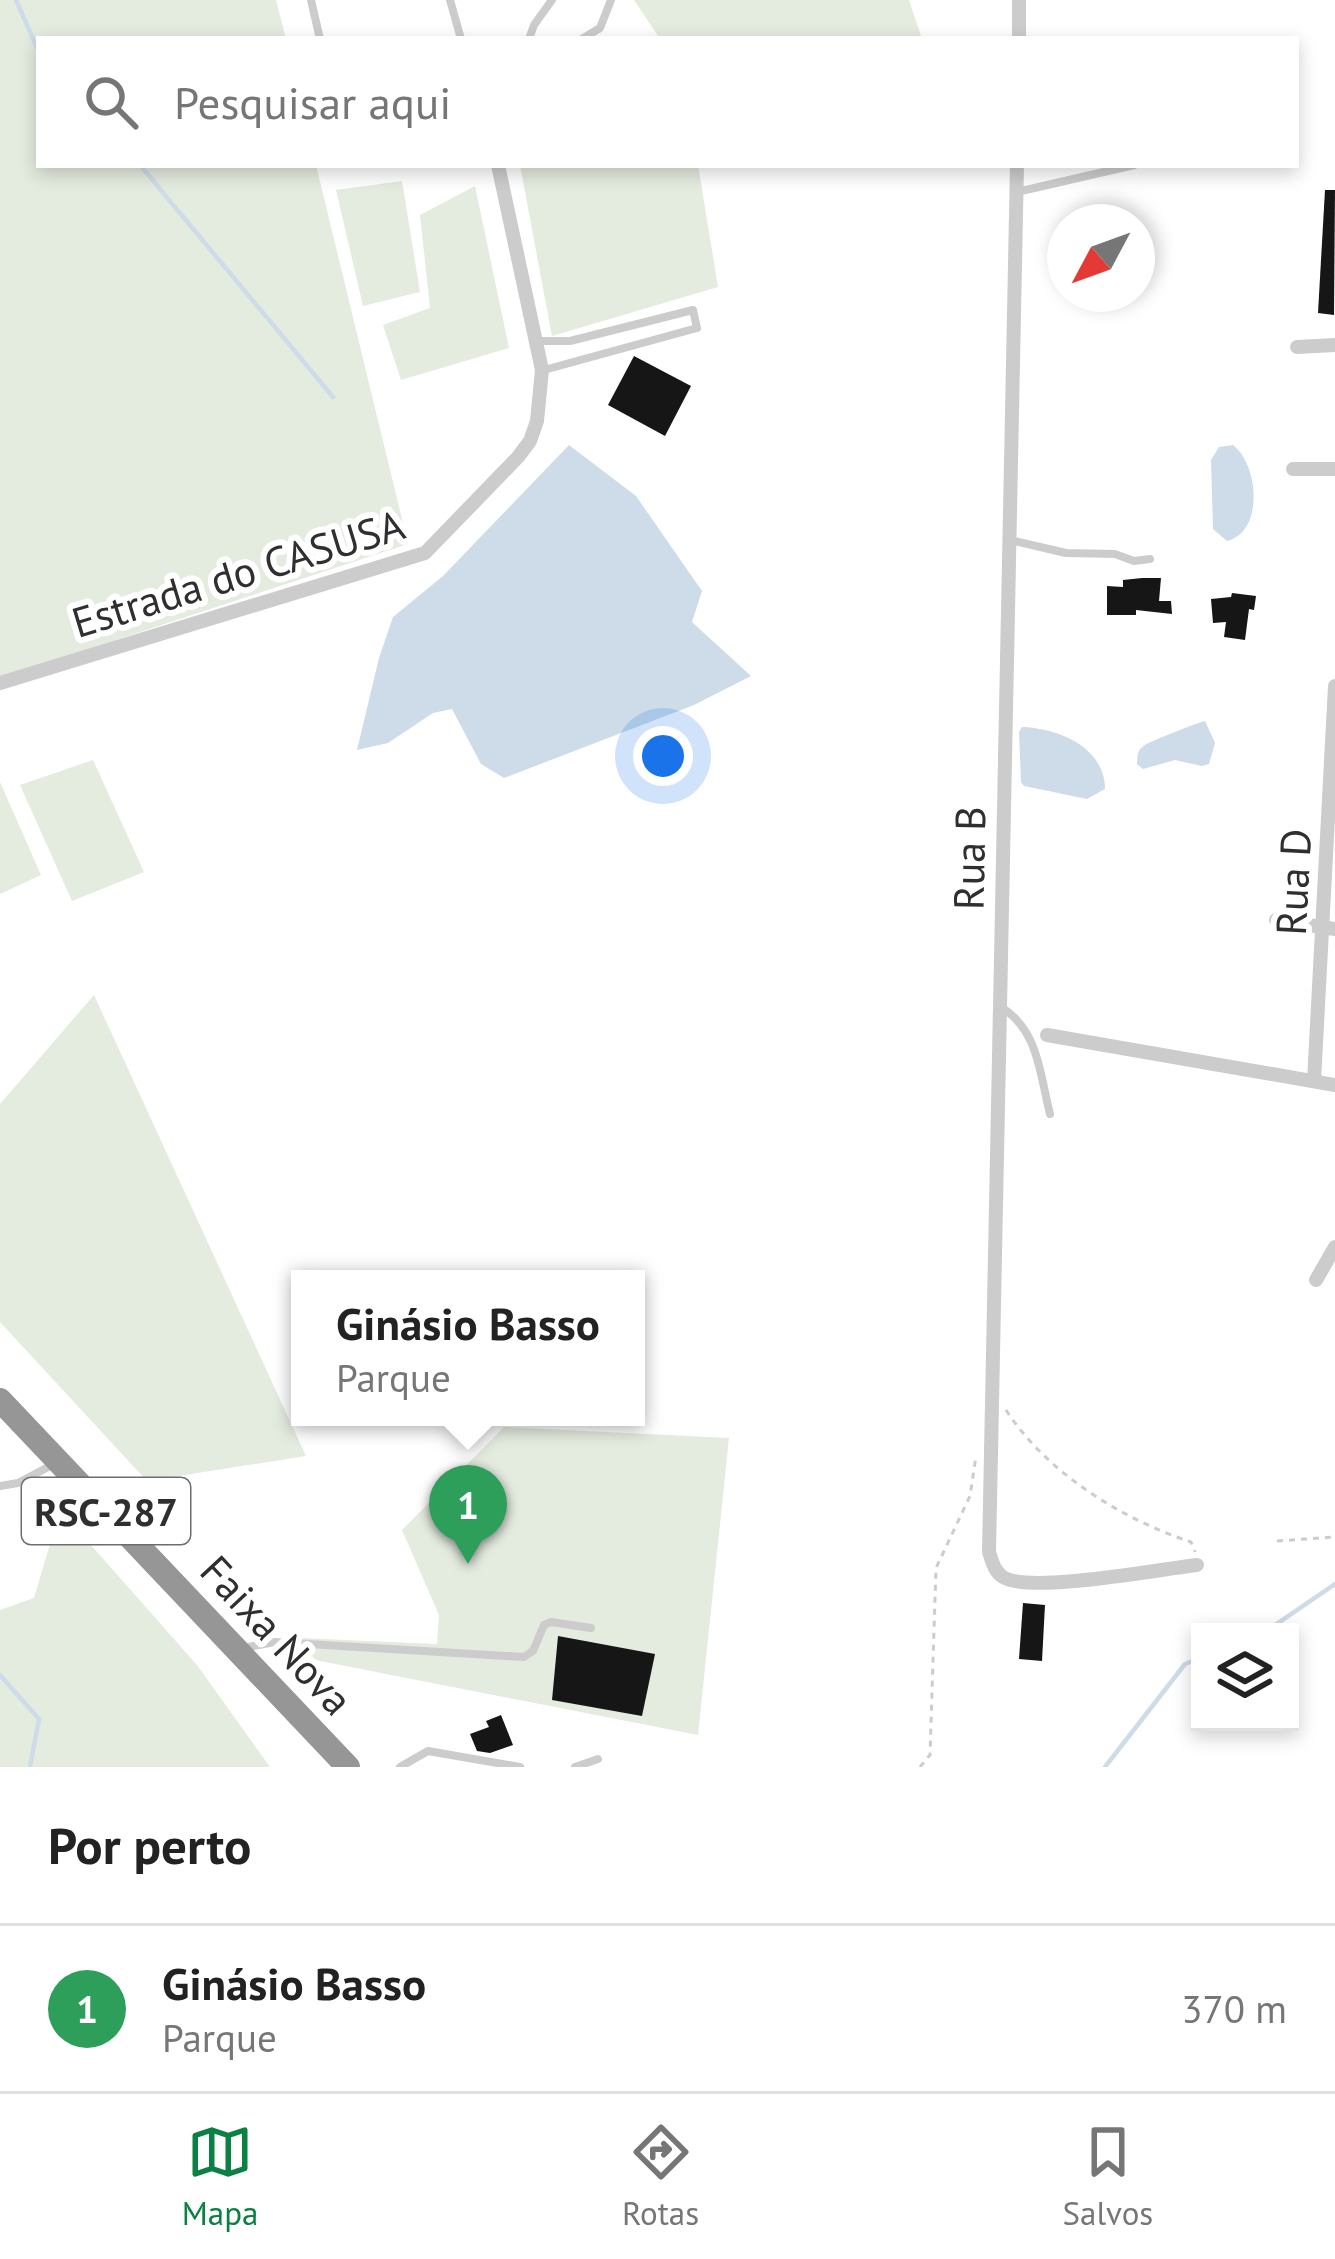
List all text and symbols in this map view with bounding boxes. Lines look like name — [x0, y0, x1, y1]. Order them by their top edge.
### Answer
search box — [36, 36, 1299, 168]
icon: search — [78, 69, 144, 135]
text: Pesquisar aqui — [174, 73, 451, 131]
north arrow — [1047, 204, 1155, 312]
street label: Estrada do CASUSA — [65, 496, 411, 650]
your location — [633, 726, 693, 786]
street label: Rua B — [941, 806, 997, 910]
street label: Rua D — [1263, 827, 1323, 937]
popup — [291, 1270, 645, 1426]
text: Ginásio Basso — [336, 1294, 600, 1352]
text: Parque — [336, 1352, 451, 1403]
pin: 1 — [429, 1465, 507, 1564]
road number: RSC-287 — [22, 1478, 190, 1544]
street label: Faixa Nova — [189, 1544, 365, 1726]
map controls — [1191, 1623, 1299, 1731]
button: layers — [1191, 1623, 1299, 1731]
text: Por perto — [48, 1812, 251, 1878]
text: Ginásio Basso — [162, 1954, 426, 2012]
text: 1 — [76, 1983, 98, 2034]
text: 370 m — [1181, 1983, 1287, 2034]
text: Parque — [162, 2012, 277, 2063]
tab: Mapa — [182, 2119, 258, 2234]
tab: Rotas — [622, 2119, 699, 2234]
tab: Salvos — [1063, 2119, 1153, 2234]

